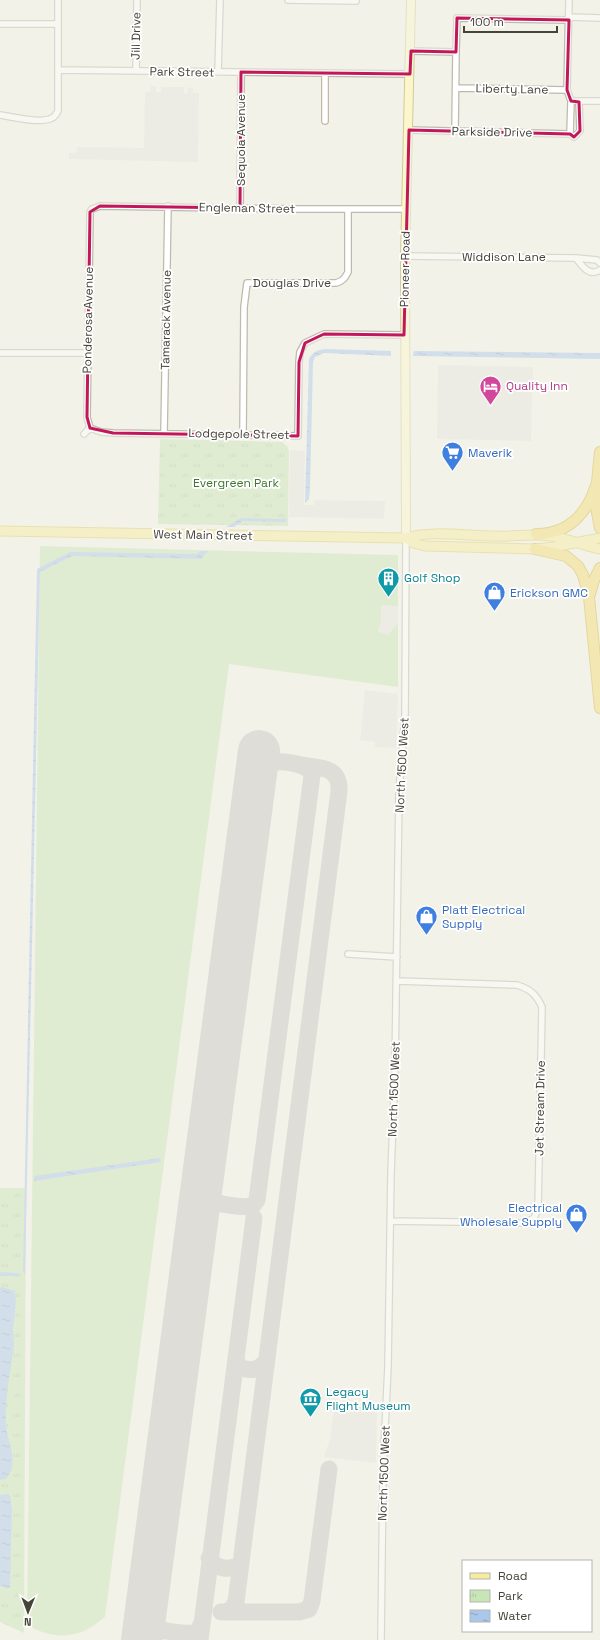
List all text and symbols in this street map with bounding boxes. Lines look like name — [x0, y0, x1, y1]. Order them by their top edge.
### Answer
scale bar — [464, 8, 557, 34]
street label: Jill Drive — [128, 12, 144, 60]
text: 100 m — [470, 14, 504, 30]
street label: Park Street — [150, 63, 214, 81]
street label: Liberty Lane — [476, 80, 548, 98]
street label: Sequoia Avenue — [233, 94, 249, 186]
street label: Parkside Drive — [451, 123, 533, 141]
street label: Engleman Street — [199, 199, 295, 217]
street label: Pioneer Road — [396, 231, 414, 307]
street label: Widdison Lane — [462, 249, 546, 265]
street label: Ponderosa Avenue — [79, 266, 97, 374]
street label: Tamarack Avenue — [157, 270, 175, 370]
street label: Douglas Drive — [253, 275, 331, 291]
hotel icon: Quality Inn — [478, 373, 504, 406]
place label: Quality Inn — [506, 378, 568, 394]
street label: Lodgepole Street — [188, 425, 290, 443]
supermarket icon: Maverik — [440, 440, 466, 473]
place label: Maverik — [468, 445, 513, 461]
park label: Evergreen Park — [193, 475, 280, 491]
street label: West Main Street — [153, 526, 253, 544]
building icon: Golf Shop — [376, 565, 402, 598]
place label: Golf Shop — [404, 570, 461, 586]
shop icon: Erickson GMC — [481, 580, 507, 613]
place label: Erickson GMC — [510, 585, 588, 601]
street label: North 1500 West — [392, 717, 412, 813]
place label: Platt Electrical Supply — [442, 902, 525, 932]
shop icon: Platt Electrical Supply — [413, 904, 439, 937]
street label: North 1500 West — [384, 1041, 404, 1137]
street label: Jet Stream Drive — [531, 1060, 549, 1156]
place label: Electrical Wholesale Supply — [460, 1200, 562, 1230]
shop icon: Electrical Wholesale Supply — [564, 1202, 590, 1235]
place label: Legacy Flight Museum — [326, 1384, 411, 1414]
museum icon: Legacy Flight Museum — [298, 1386, 324, 1419]
street label: North 1500 West — [374, 1425, 394, 1521]
legend — [462, 1560, 592, 1632]
text: Road — [498, 1568, 527, 1584]
text: Park — [498, 1588, 523, 1604]
north arrow — [8, 1592, 48, 1632]
text: Water — [498, 1608, 532, 1624]
text: N — [24, 1615, 32, 1629]

